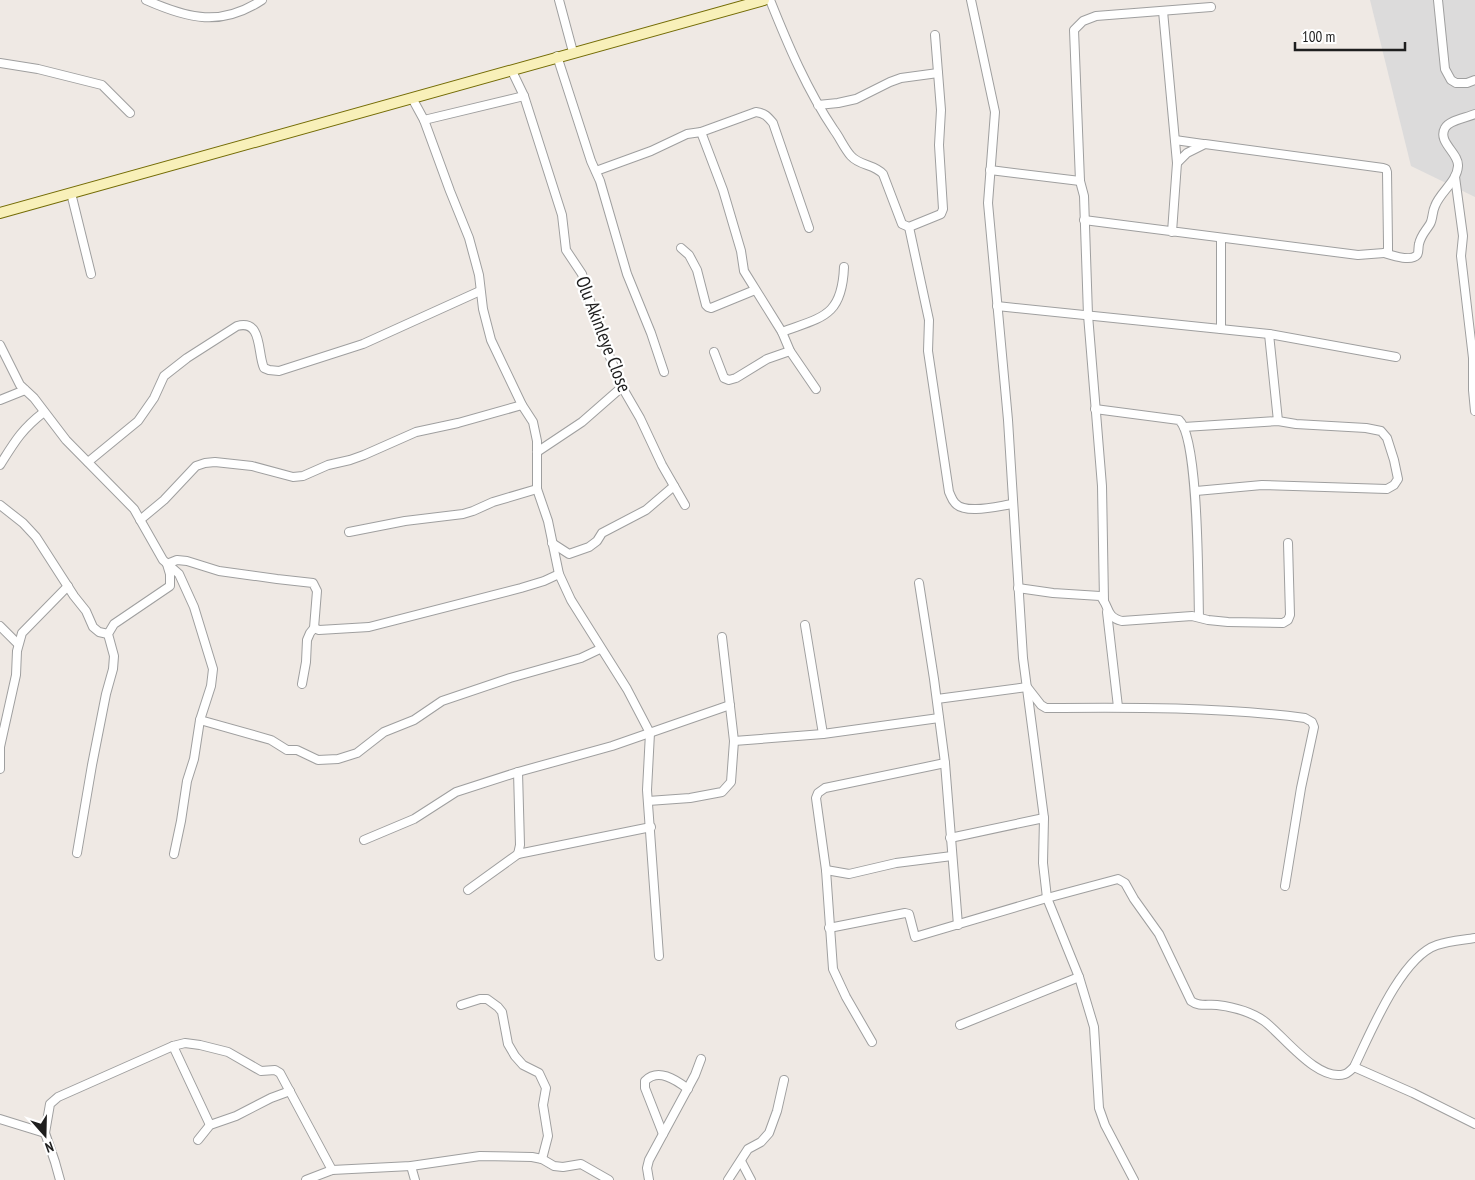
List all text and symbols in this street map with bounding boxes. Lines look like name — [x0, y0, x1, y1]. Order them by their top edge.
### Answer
scale bar — [1295, 20, 1405, 52]
text: 100 m — [1302, 27, 1335, 46]
street label: Olu Akinleye Close — [571, 273, 637, 395]
north arrow — [20, 1110, 70, 1160]
text: N — [43, 1137, 56, 1157]

